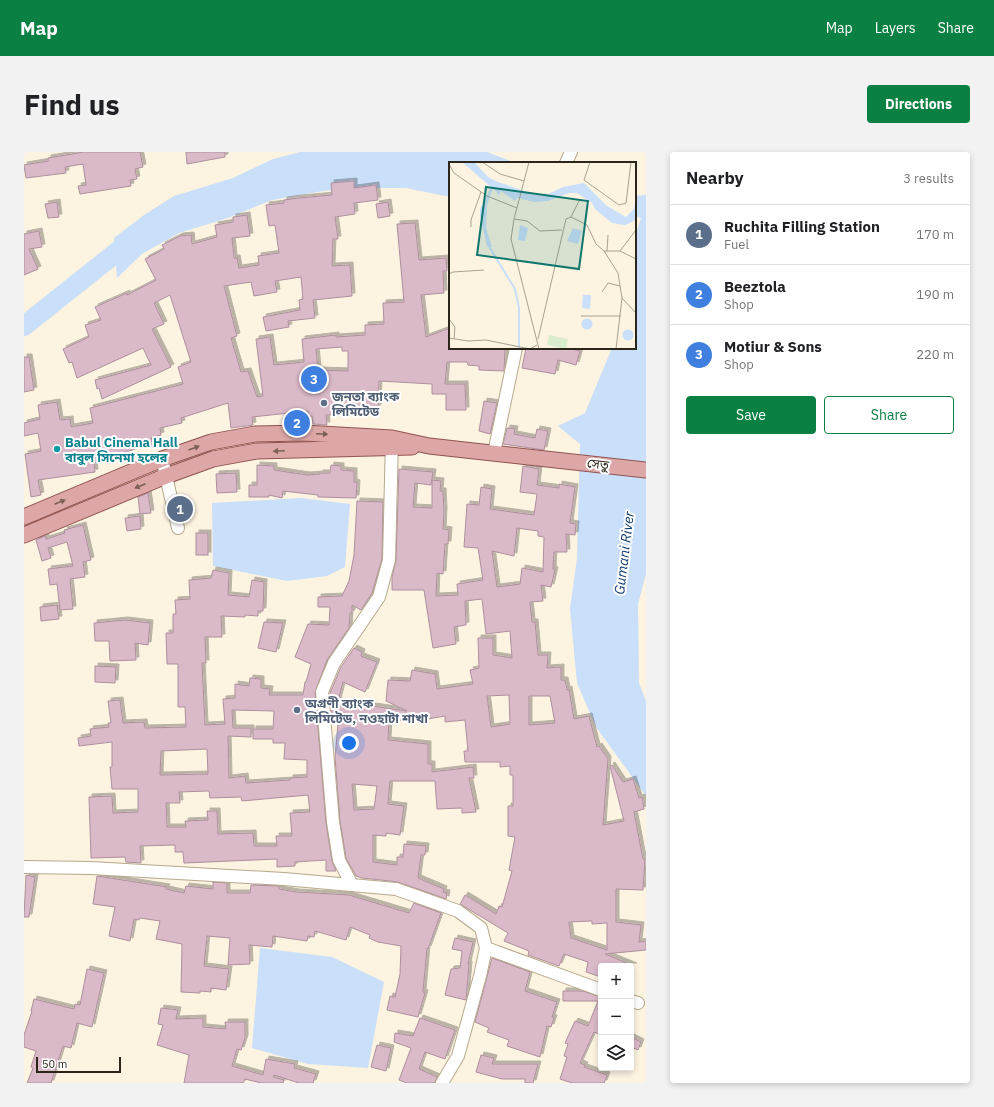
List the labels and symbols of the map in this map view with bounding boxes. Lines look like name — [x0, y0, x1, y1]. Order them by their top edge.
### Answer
inset map — [449, 162, 636, 349]
pin: 3 — [301, 364, 327, 394]
place label: জনতা ব্যাংক লিমিটেড — [331, 388, 400, 420]
marker: জনতা ব্যাংক লিমিটেড — [319, 398, 329, 408]
pin: 2 — [284, 408, 310, 438]
one-way arrow — [316, 430, 328, 437]
place label: Babul Cinema Hall বাবুল সিনেমা হলের — [64, 434, 178, 466]
marker: Babul Cinema Hall বাবুল সিনেমা হলের — [52, 444, 62, 454]
one-way arrow — [188, 445, 200, 451]
one-way arrow — [273, 447, 285, 454]
street label: সেতু — [586, 454, 611, 474]
one-way arrow — [134, 484, 146, 490]
pin: 1 — [167, 494, 193, 524]
one-way arrow — [54, 498, 66, 505]
water label: Gumani River — [610, 510, 638, 596]
place label: অগ্রণী ব্যাংক লিমিটেড, নওহাটা শাখা — [304, 695, 428, 727]
marker: অগ্রণী ব্যাংক লিমিটেড, নওহাটা শাখা — [292, 705, 302, 715]
your location — [339, 733, 359, 753]
scale bar — [36, 1055, 121, 1074]

